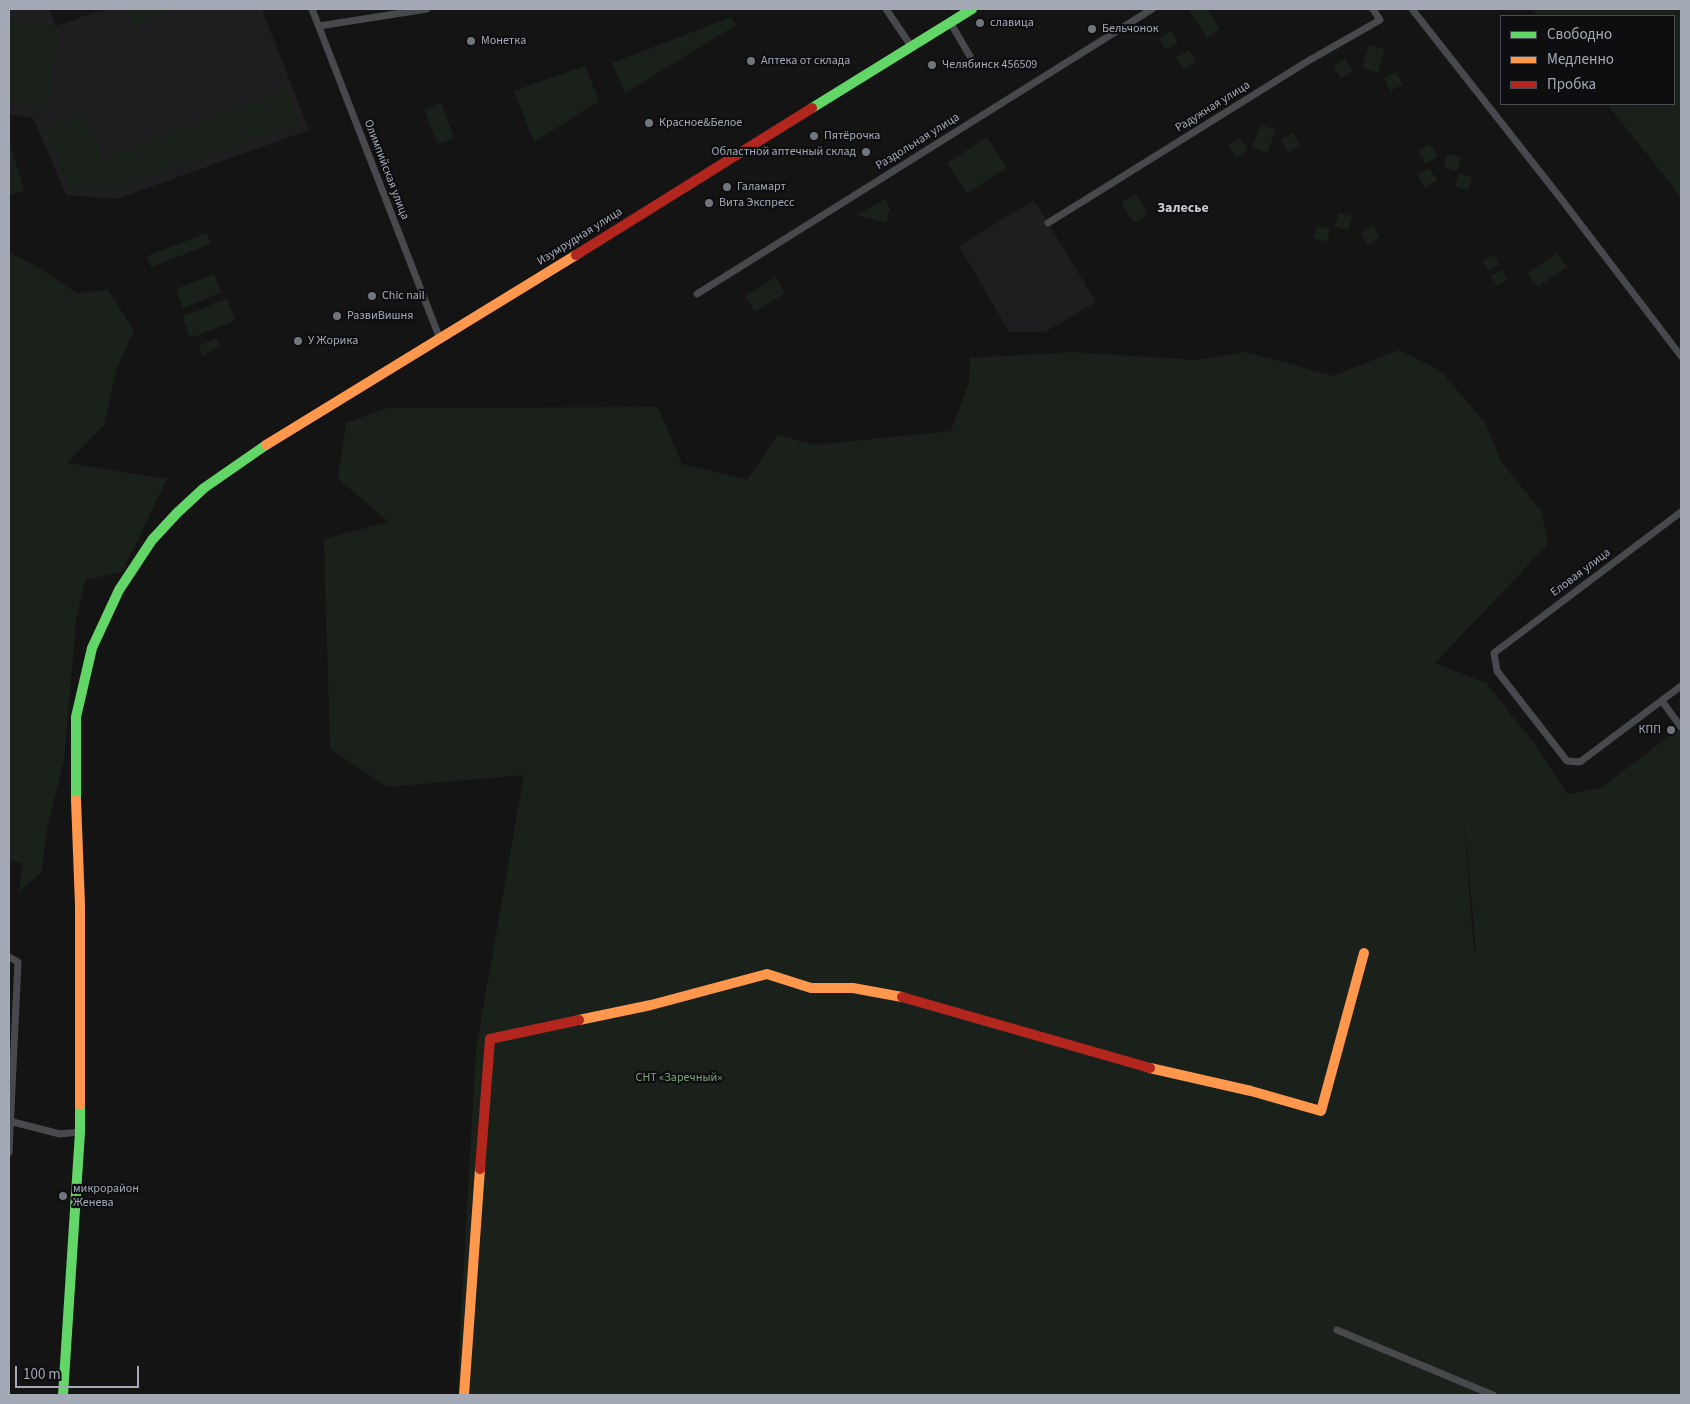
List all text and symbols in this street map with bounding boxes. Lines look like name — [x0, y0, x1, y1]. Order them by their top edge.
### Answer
legend — [1500, 15, 1675, 105]
place label: славица — [990, 16, 1034, 30]
marker: славица — [974, 17, 986, 29]
place label: Бельчонок — [1102, 22, 1159, 36]
marker: Бельчонок — [1086, 23, 1098, 35]
text: Свободно — [1547, 24, 1612, 45]
place label: Монетка — [481, 34, 526, 48]
marker: Монетка — [465, 35, 477, 47]
text: Медленно — [1547, 49, 1614, 70]
place label: Аптека от склада — [761, 54, 850, 68]
marker: Аптека от склада — [745, 55, 757, 67]
place label: Челябинск 456509 — [942, 58, 1037, 72]
marker: Челябинск 456509 — [926, 59, 938, 71]
text: Пробка — [1547, 74, 1596, 95]
street label: Радужная улица — [1173, 78, 1253, 136]
street label: Раздольная улица — [874, 111, 962, 173]
place label: Красное&Белое — [659, 116, 742, 130]
marker: Красное&Белое — [643, 117, 655, 129]
street label: Олимпийская улица — [360, 118, 412, 222]
place label: Пятёрочка — [824, 129, 880, 143]
marker: Пятёрочка — [808, 130, 820, 142]
place label: Областной аптечный склад — [712, 145, 856, 159]
marker: Областной аптечный склад — [860, 146, 872, 158]
place label: Галамарт — [737, 180, 786, 194]
marker: Галамарт — [721, 181, 733, 193]
place label: Вита Экспресс — [719, 196, 795, 210]
marker: Вита Экспресс — [703, 197, 715, 209]
district label: Залесье — [1157, 201, 1209, 217]
street label: Изумрудная улица — [535, 205, 625, 269]
place label: Chic nail — [382, 289, 425, 303]
marker: Chic nail — [366, 290, 378, 302]
place label: РазвиВишня — [347, 309, 413, 323]
marker: РазвиВишня — [331, 310, 343, 322]
place label: У Жорика — [308, 334, 358, 348]
marker: У Жорика — [292, 335, 304, 347]
street label: Еловая улица — [1548, 546, 1614, 600]
place label: КПП — [1639, 723, 1661, 737]
marker: КПП — [1665, 724, 1677, 736]
park label: СНТ «Заречный» — [636, 1071, 722, 1085]
place label: микрорайон Женева — [73, 1182, 139, 1210]
marker: микрорайон Женева — [57, 1190, 69, 1202]
scale bar — [18, 1356, 141, 1388]
text: 100 m — [23, 1364, 61, 1385]

